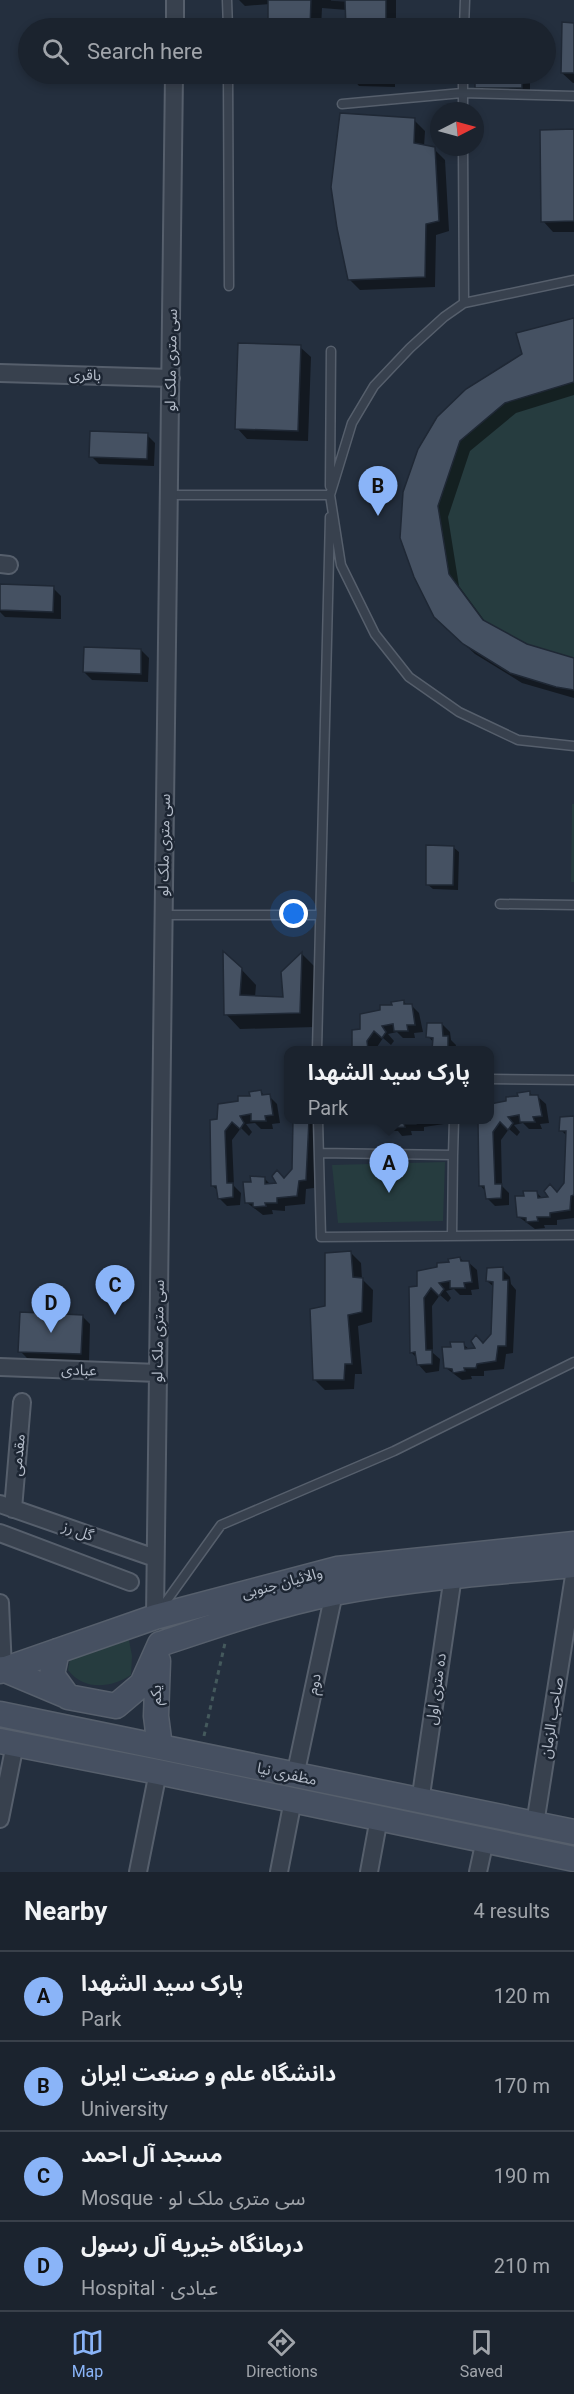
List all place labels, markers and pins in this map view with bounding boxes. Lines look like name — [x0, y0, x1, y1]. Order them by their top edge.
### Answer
pin: B — [358, 466, 398, 516]
pin: A — [370, 1144, 408, 1193]
pin: C — [96, 1266, 134, 1315]
pin: D — [32, 1284, 70, 1333]

